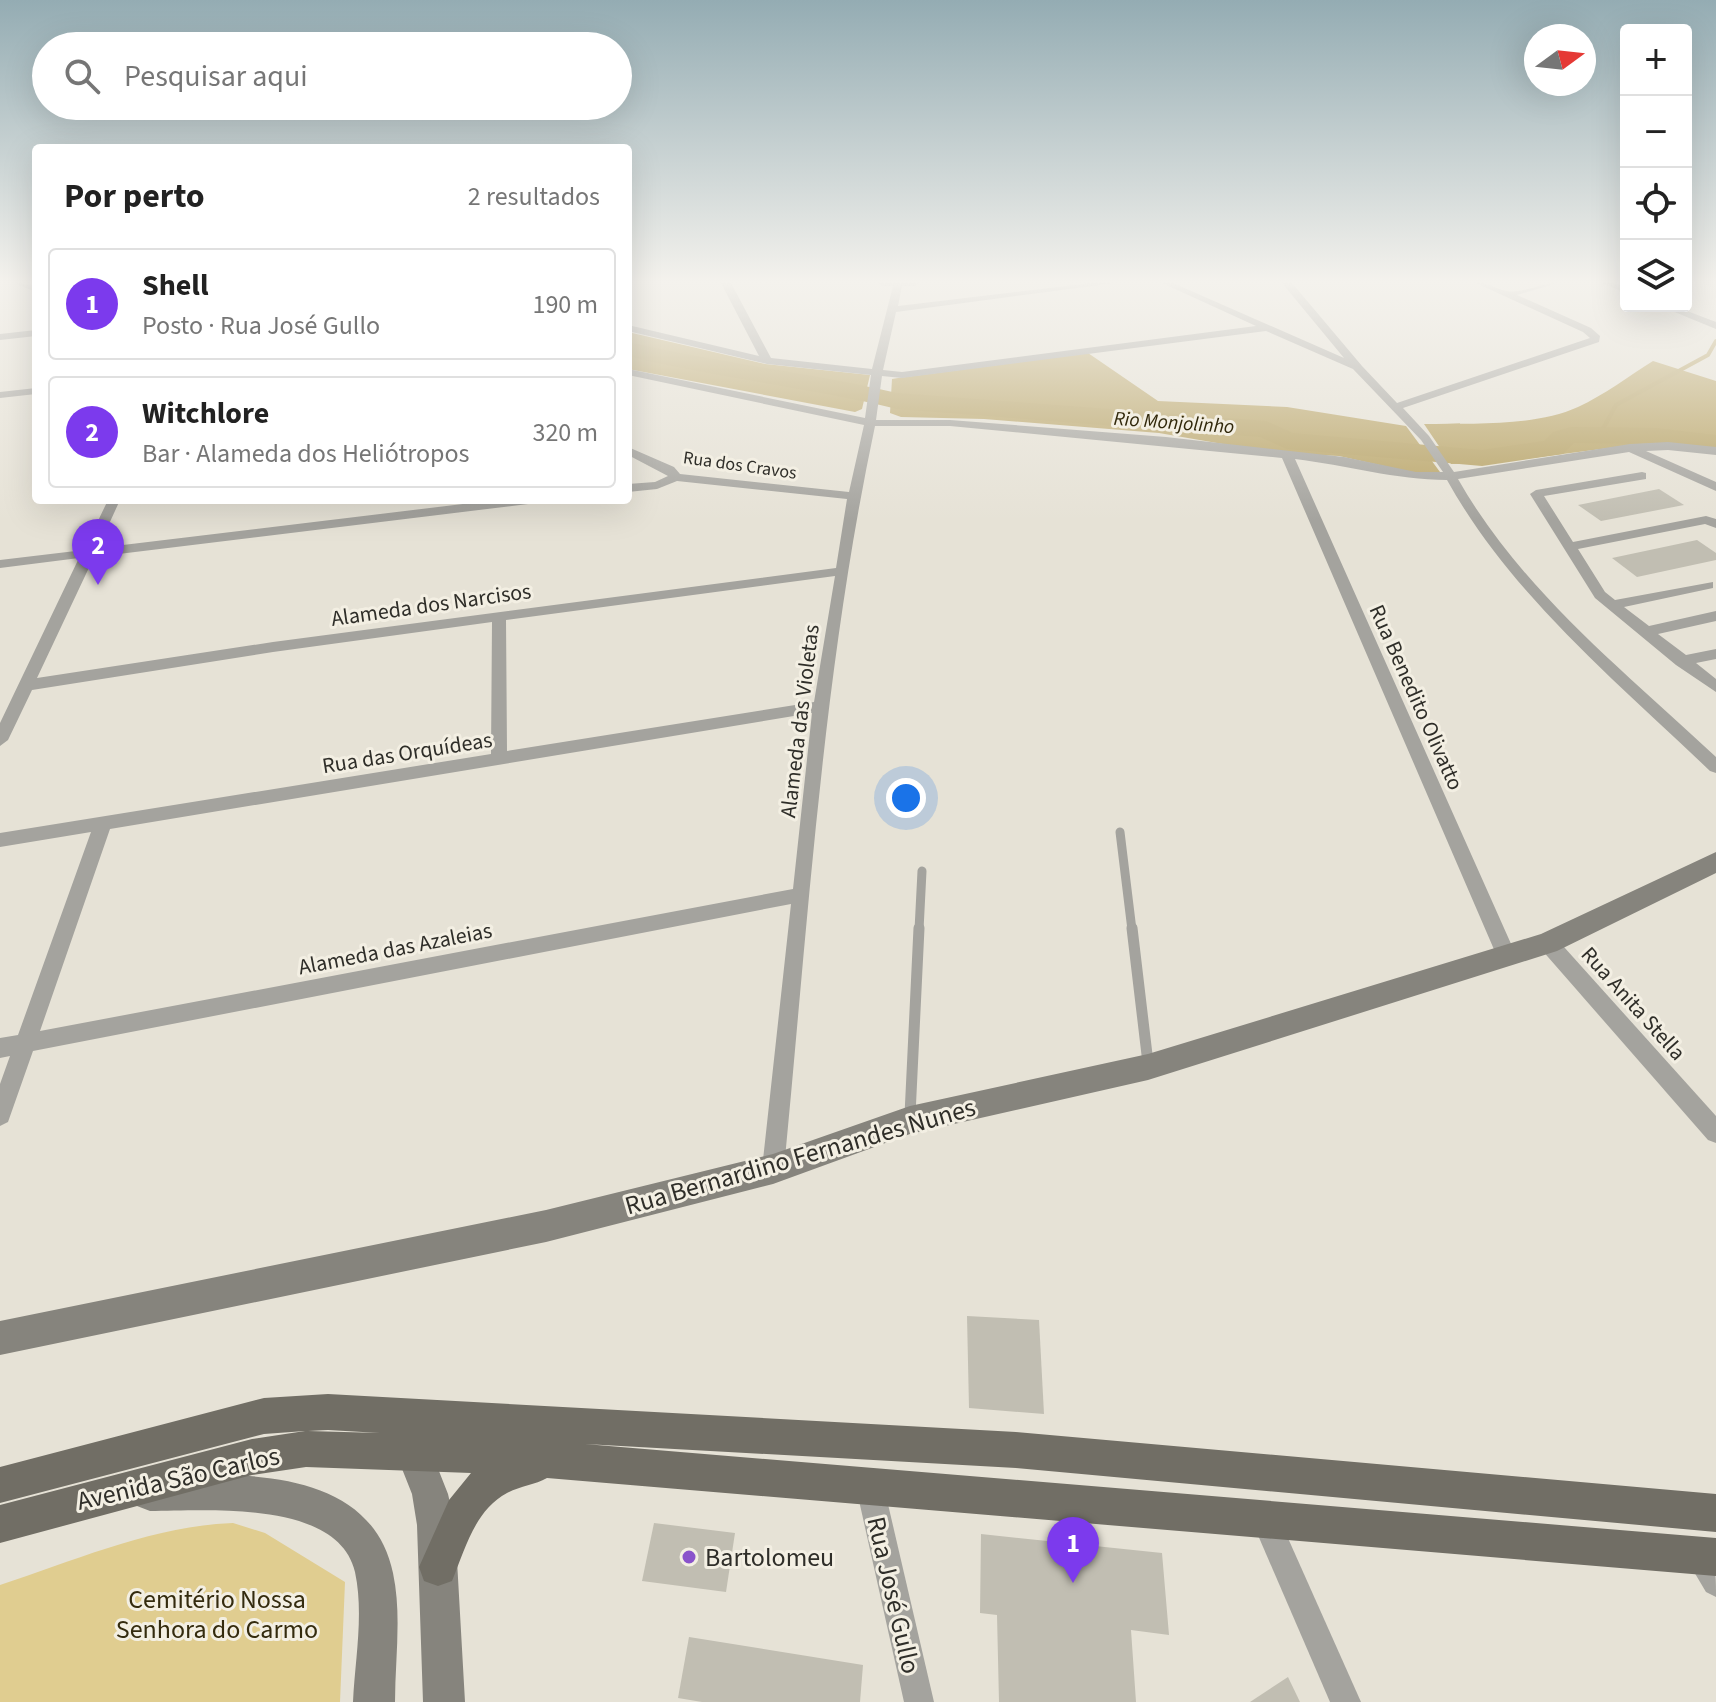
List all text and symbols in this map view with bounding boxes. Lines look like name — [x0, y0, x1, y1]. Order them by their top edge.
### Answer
north arrow — [1524, 24, 1596, 96]
map controls — [1620, 24, 1692, 312]
button: + — [1620, 24, 1692, 96]
search box — [32, 32, 632, 120]
icon: search — [60, 54, 104, 98]
text: Pesquisar aqui — [124, 55, 308, 98]
button: − — [1620, 96, 1692, 168]
button: locate — [1620, 168, 1692, 240]
text: Por perto — [64, 172, 205, 221]
text: 2 resultados — [468, 178, 600, 215]
button: layers — [1620, 240, 1692, 312]
text: Shell — [142, 264, 209, 307]
text: 1 — [85, 286, 99, 323]
text: 190 m — [532, 286, 598, 323]
text: Posto · Rua José Gullo — [142, 307, 380, 344]
text: Witchlore — [142, 392, 269, 435]
water label: Rio Monjolinho — [1113, 405, 1235, 441]
text: 2 — [85, 414, 99, 451]
text: 320 m — [532, 414, 598, 451]
text: Bar · Alameda dos Heliótropos — [142, 435, 469, 472]
street label: Rua dos Cravos — [682, 445, 798, 486]
pin: 2 — [72, 519, 124, 585]
street label: Alameda dos Narcisos — [329, 575, 533, 635]
street label: Rua Benedito Olivatto — [1361, 599, 1471, 795]
street label: Alameda das Violetas — [772, 623, 828, 820]
street label: Rua das Orquídeas — [320, 724, 494, 782]
your location — [886, 778, 926, 818]
street label: Alameda das Azaleias — [296, 915, 495, 983]
street label: Rua Anita Stella — [1573, 940, 1693, 1068]
street label: Rua Bernardino Fernandes Nunes — [620, 1089, 980, 1224]
street label: Avenida São Carlos — [73, 1437, 283, 1520]
street label: Rua José Gullo — [857, 1513, 930, 1677]
pin: 1 — [1047, 1517, 1099, 1583]
place label: Bartolomeu — [705, 1539, 834, 1576]
marker: Bartolomeu — [680, 1548, 698, 1566]
park label: Cemitério Nossa Senhora do Carmo — [116, 1581, 318, 1648]

